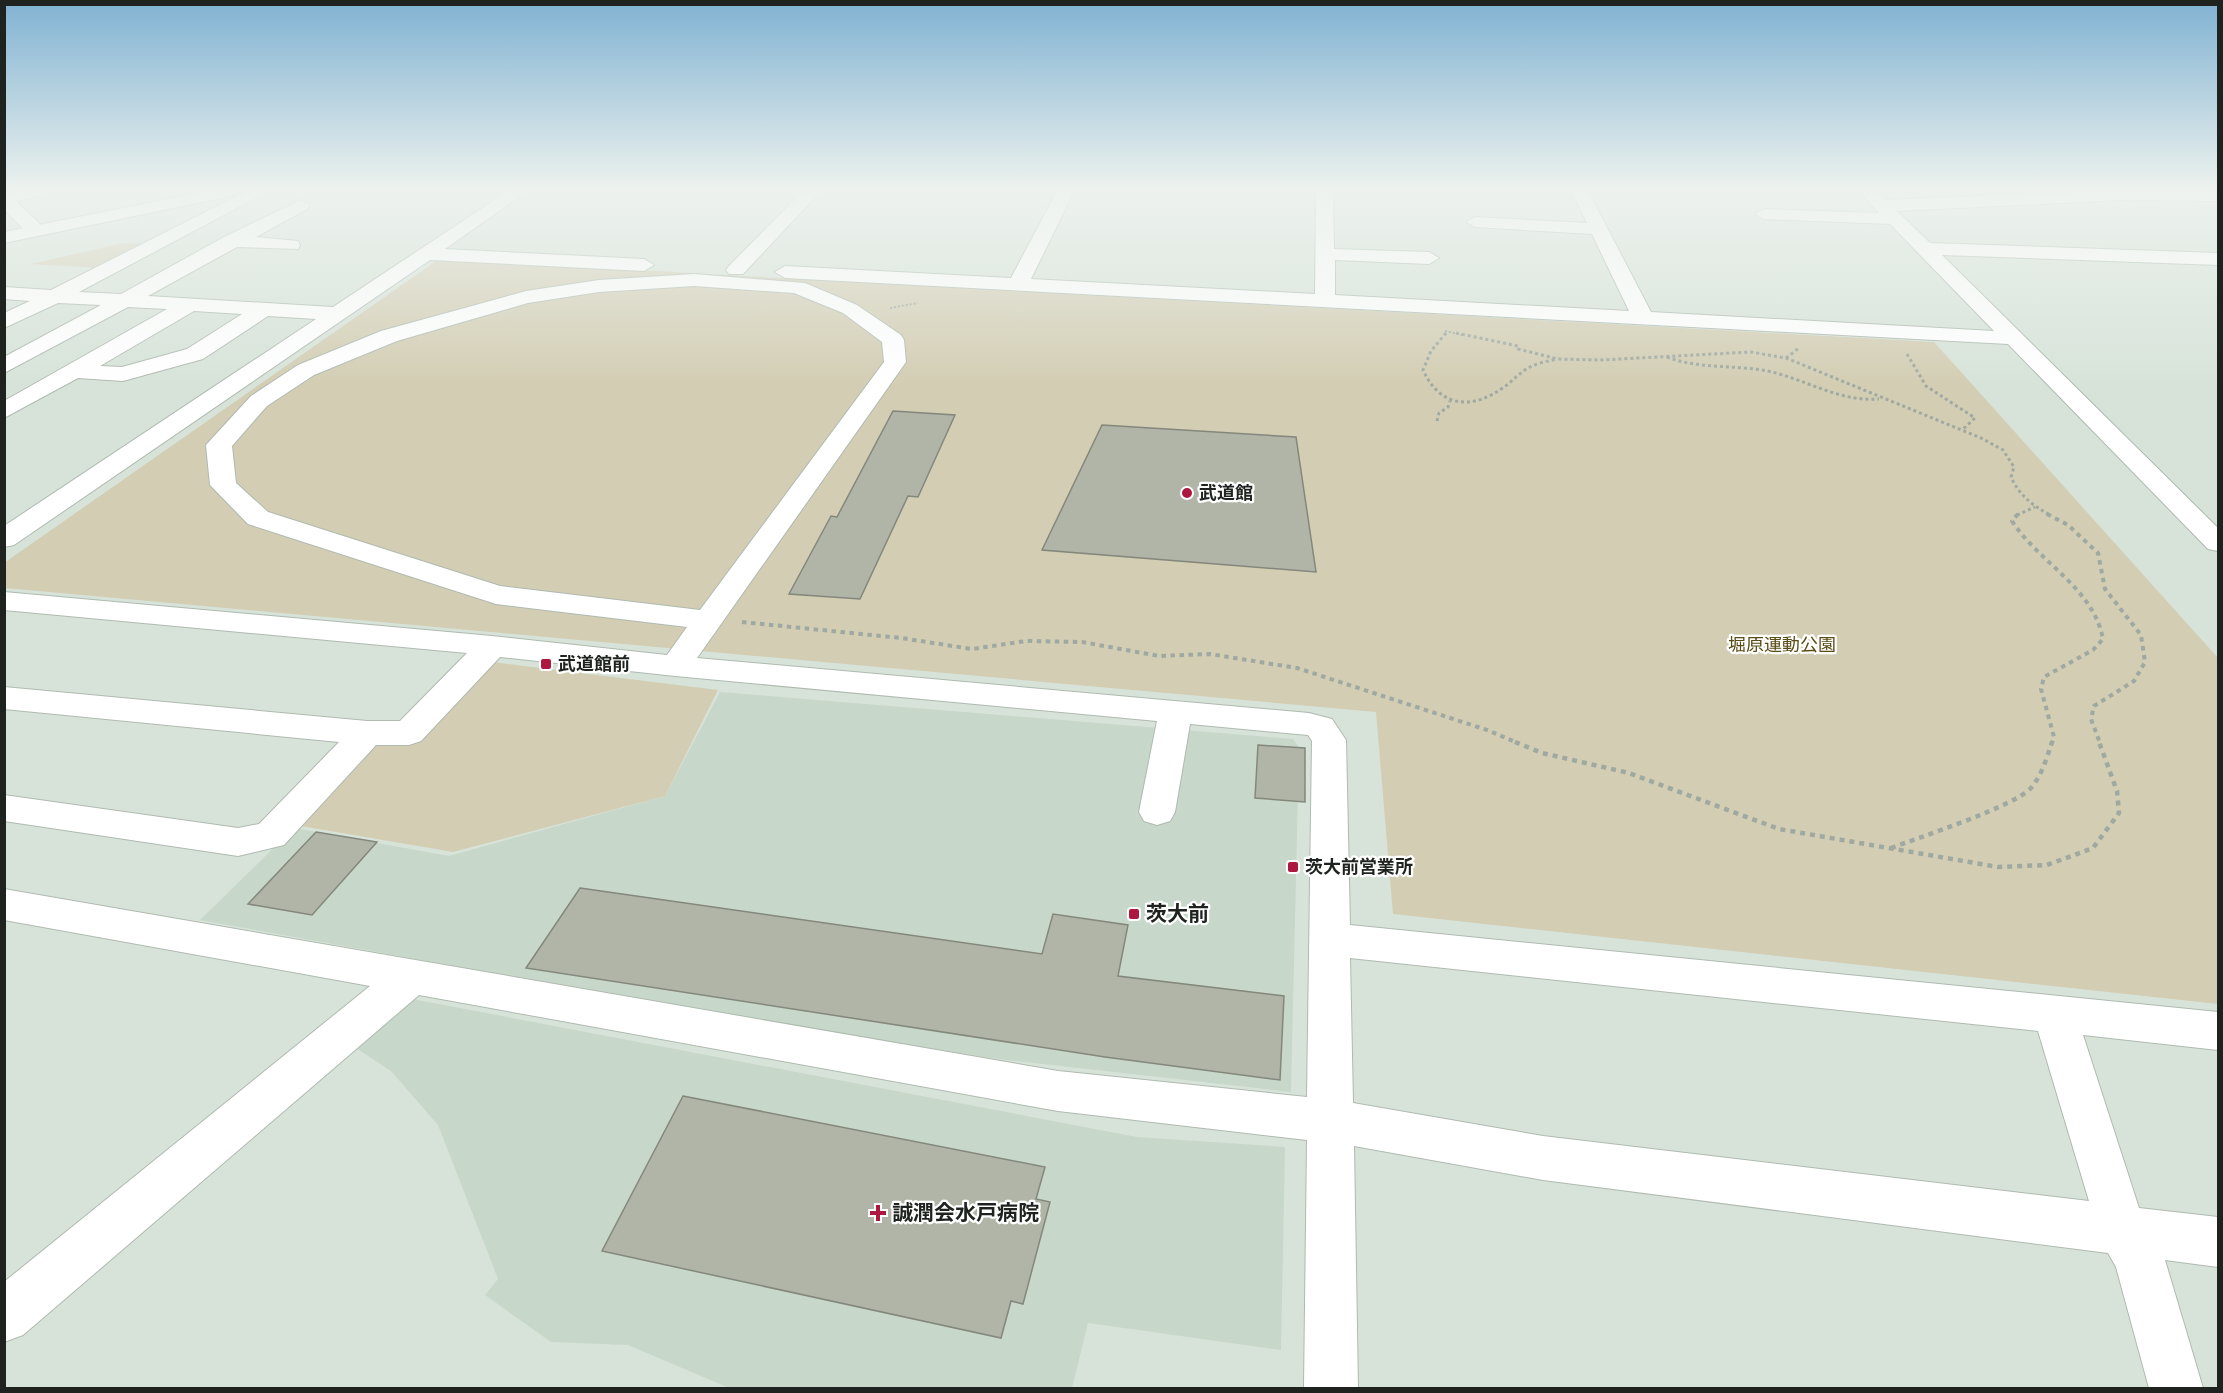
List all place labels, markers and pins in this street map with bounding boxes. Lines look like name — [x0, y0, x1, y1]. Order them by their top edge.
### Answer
place label: 武道館 — [1199, 481, 1253, 505]
marker: 武道館 — [1180, 486, 1194, 500]
place label: 武道館前 — [558, 652, 630, 676]
marker: 武道館前 — [539, 657, 553, 671]
place label: 茨大前営業所 — [1305, 855, 1413, 879]
marker: 茨大前営業所 — [1286, 860, 1300, 874]
place label: 茨大前 — [1146, 900, 1209, 928]
marker: 茨大前 — [1127, 907, 1141, 921]
place label: 誠潤会水戸病院 — [892, 1199, 1039, 1227]
marker: 誠潤会水戸病院 — [869, 1204, 887, 1222]

